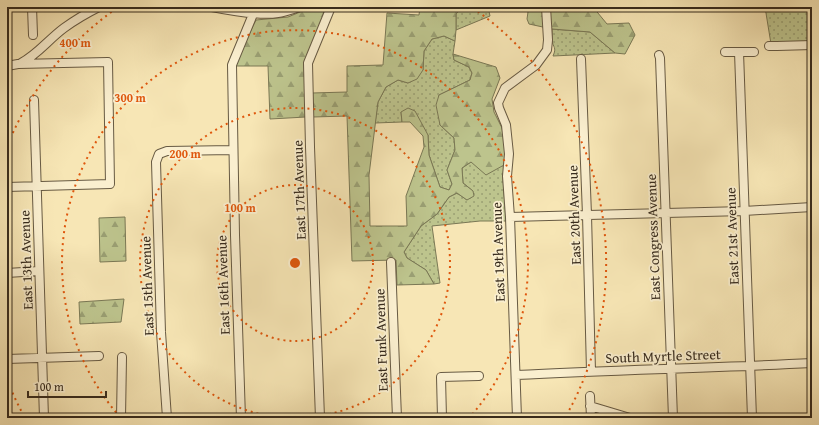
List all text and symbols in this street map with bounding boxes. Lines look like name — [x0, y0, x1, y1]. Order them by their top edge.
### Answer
text: 400 m — [59, 34, 92, 51]
text: 300 m — [114, 89, 147, 106]
street label: East 17th Avenue — [287, 139, 311, 240]
text: 200 m — [169, 145, 202, 162]
street label: East 20th Avenue — [562, 164, 586, 265]
street label: East Congress Avenue — [641, 173, 665, 300]
street label: East 21st Avenue — [720, 187, 744, 285]
text: 100 m — [224, 199, 257, 216]
street label: East 19th Avenue — [486, 201, 510, 302]
street label: East 13th Avenue — [14, 209, 38, 310]
street label: East 16th Avenue — [211, 234, 235, 335]
street label: East 15th Avenue — [135, 235, 159, 336]
centre of rings — [288, 256, 302, 270]
street label: East Funk Avenue — [369, 288, 393, 392]
street label: South Myrtle Street — [605, 344, 721, 368]
scale bar — [28, 373, 106, 399]
text: 100 m — [34, 378, 64, 395]

